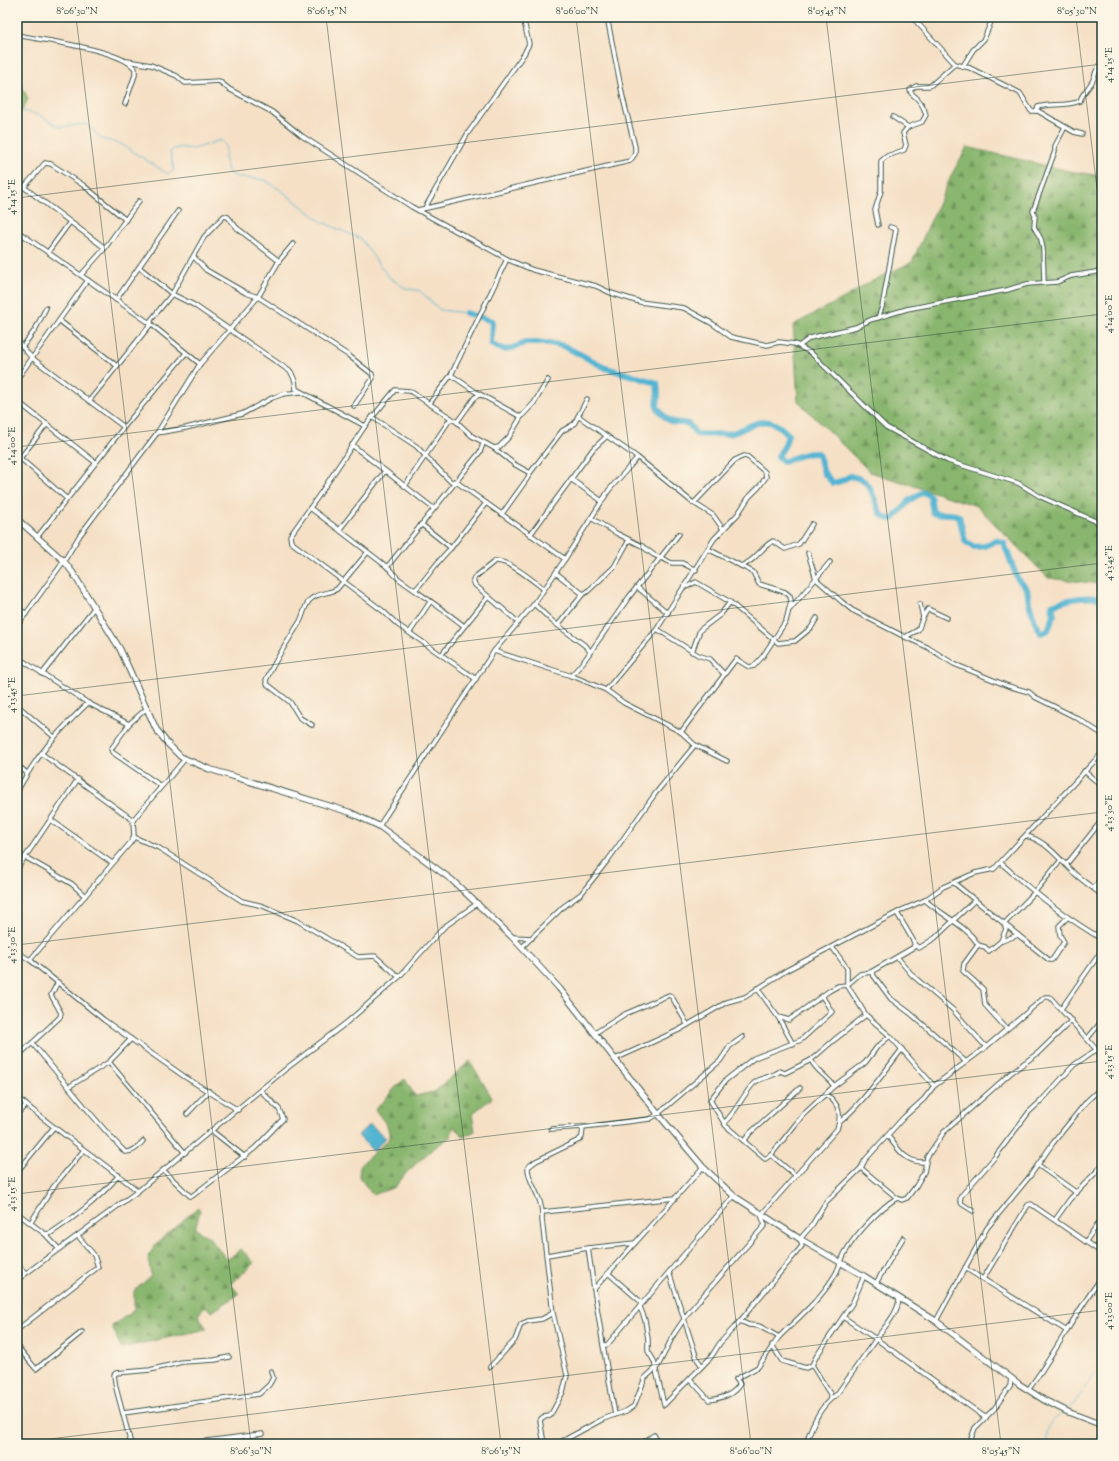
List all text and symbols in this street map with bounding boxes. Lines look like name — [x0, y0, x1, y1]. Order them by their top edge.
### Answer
text: 8°06'30"N — [56, 4, 98, 19]
text: 8°06'15"N — [307, 4, 347, 19]
text: 8°06'00"N — [556, 4, 598, 19]
text: 8°05'45"N — [808, 4, 846, 19]
text: 8°05'30"N — [1057, 4, 1097, 19]
text: 4°14'15"E — [1102, 47, 1117, 83]
text: 4°14'15"E — [5, 179, 20, 215]
text: 4°14'00"E — [1102, 295, 1117, 333]
text: 4°14'00"E — [5, 427, 20, 465]
text: 4°13'45"E — [1102, 545, 1117, 581]
text: 4°13'45"E — [5, 677, 20, 713]
text: 4°13'30"E — [1102, 795, 1117, 831]
text: 4°13'30"E — [5, 927, 20, 963]
text: 4°13'15"E — [1102, 1045, 1117, 1079]
text: 4°13'15"E — [5, 1177, 20, 1211]
text: 4°13'00"E — [1102, 1292, 1117, 1330]
text: 8°06'30"N — [230, 1444, 272, 1459]
text: 8°06'15"N — [481, 1444, 521, 1459]
text: 8°06'00"N — [730, 1444, 772, 1459]
text: 8°05'45"N — [982, 1444, 1020, 1459]

